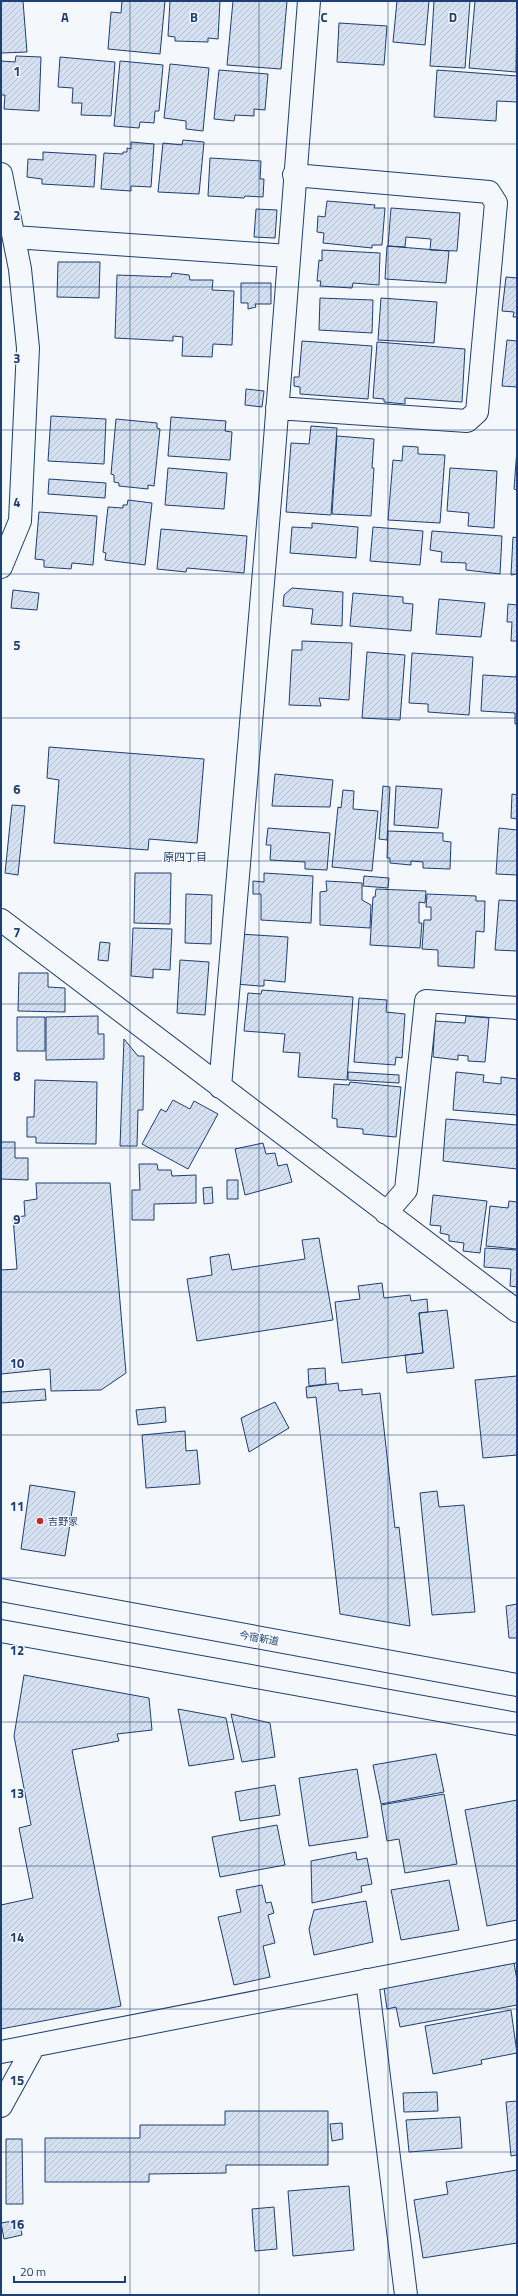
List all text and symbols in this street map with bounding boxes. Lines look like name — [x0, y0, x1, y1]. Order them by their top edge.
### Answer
text: A — [61, 7, 69, 27]
text: B — [190, 7, 198, 27]
text: C — [320, 7, 328, 27]
text: D — [449, 7, 457, 27]
text: 1 — [13, 61, 21, 81]
text: 2 — [13, 205, 21, 225]
text: 3 — [13, 348, 21, 368]
text: 4 — [13, 492, 21, 512]
text: 5 — [13, 635, 21, 655]
text: 6 — [13, 779, 21, 799]
district label: 原四丁目 — [163, 849, 207, 865]
text: 7 — [13, 922, 21, 942]
text: 8 — [13, 1066, 21, 1086]
text: 9 — [13, 1209, 21, 1229]
text: 10 — [10, 1353, 24, 1373]
text: 11 — [10, 1496, 24, 1516]
place label: 吉野家 — [48, 1514, 78, 1529]
marker: 吉野家 — [35, 1516, 45, 1526]
street label: 今宿新道 — [238, 1627, 280, 1649]
text: 12 — [10, 1640, 24, 1660]
text: 13 — [10, 1783, 24, 1803]
text: 14 — [10, 1927, 24, 1947]
text: 15 — [10, 2070, 24, 2090]
text: 16 — [10, 2214, 24, 2234]
scale bar — [14, 2258, 125, 2284]
text: 20 m — [20, 2262, 46, 2281]

